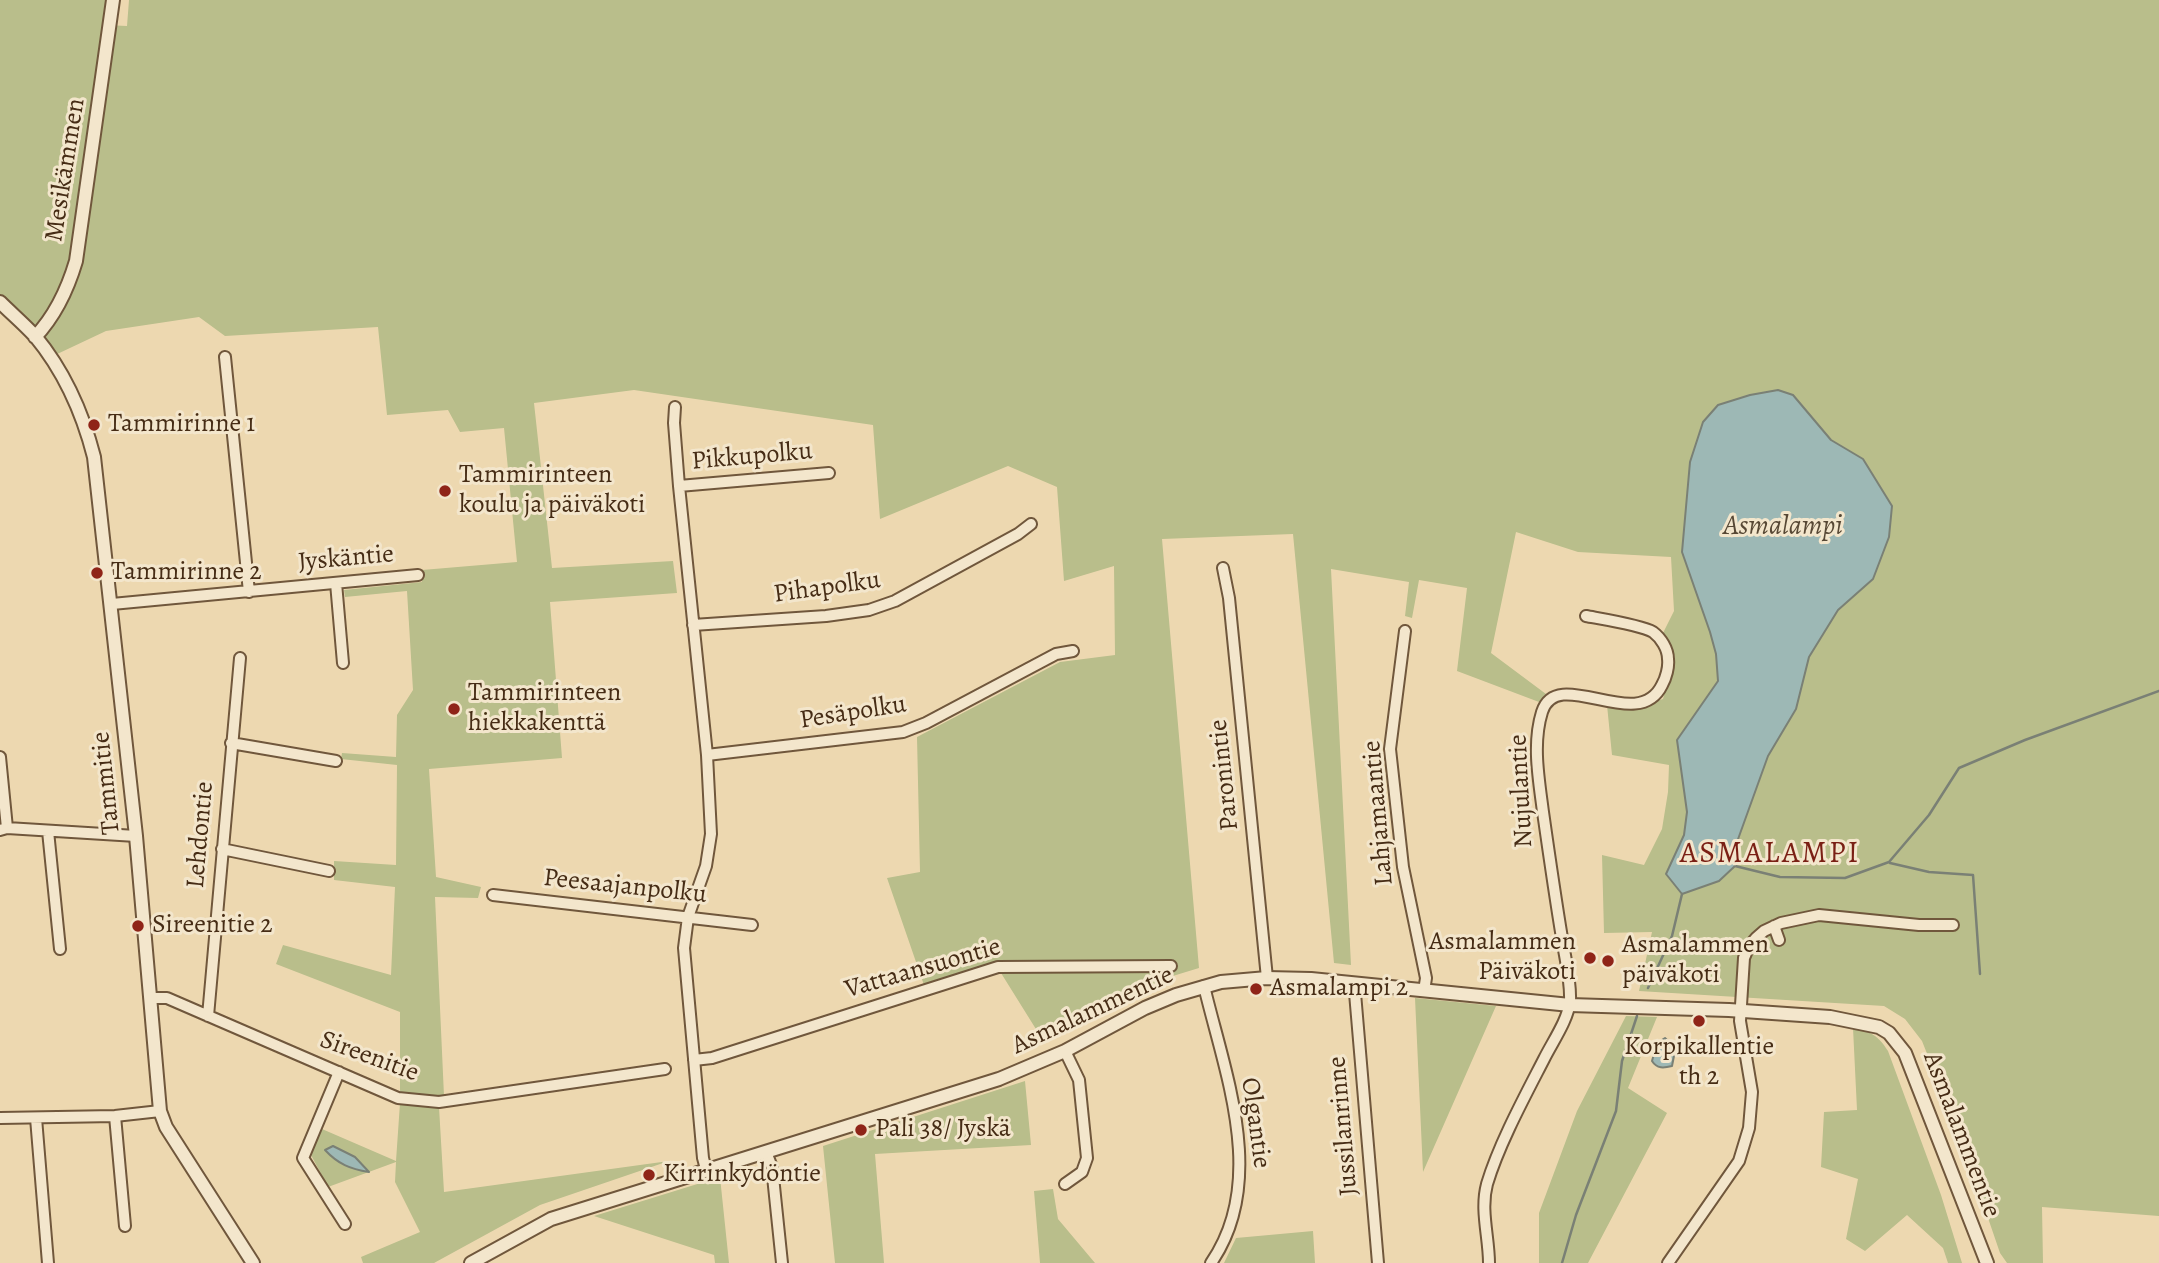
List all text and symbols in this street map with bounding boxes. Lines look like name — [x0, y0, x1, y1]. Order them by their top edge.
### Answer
street label: Mesikämmen — [39, 96, 93, 244]
place label: Tammirinne 1 — [108, 409, 255, 441]
marker: Tammirinne 1 — [86, 417, 102, 433]
street label: Pikkupolku — [690, 436, 814, 478]
place label: Tammirinteen koulu ja päiväkoti — [459, 460, 645, 522]
marker: Tammirinteen koulu ja päiväkoti — [437, 483, 453, 499]
water label: Asmalampi — [1723, 510, 1843, 544]
street label: Jyskäntie — [297, 539, 395, 579]
place label: Tammirinne 2 — [111, 557, 262, 589]
marker: Tammirinne 2 — [89, 565, 105, 581]
street label: Pihapolku — [772, 565, 882, 611]
place label: Tammirinteen hiekkakenttä — [468, 678, 621, 740]
street label: Pesäpolku — [798, 689, 908, 737]
marker: Tammirinteen hiekkakenttä — [446, 701, 462, 717]
street label: Paronintie — [1204, 718, 1246, 832]
street label: Tammitie — [86, 730, 128, 836]
street label: Nujulantie — [1503, 733, 1541, 849]
street label: Lahjamaantie — [1357, 739, 1401, 887]
street label: Lehdontie — [181, 780, 221, 890]
district label: ASMALAMPI — [1681, 837, 1859, 873]
street label: Peesaajanpolku — [542, 863, 708, 911]
place label: Sireenitie 2 — [152, 910, 272, 942]
marker: Sireenitie 2 — [130, 918, 146, 934]
place label: Asmalammen Päiväkoti — [1429, 927, 1576, 988]
place label: Asmalammen päiväkoti — [1622, 930, 1769, 992]
street label: Vattaansuontie — [841, 932, 1005, 1006]
marker: Asmalammen Päiväkoti — [1582, 950, 1598, 966]
marker: Asmalammen päiväkoti — [1600, 953, 1616, 969]
street label: Asmalammentie — [1007, 960, 1179, 1062]
place label: Asmalampi 2 — [1270, 973, 1408, 1005]
marker: Asmalampi 2 — [1248, 981, 1264, 997]
marker: Korpikallentie th 2 — [1691, 1013, 1707, 1029]
street label: Sireenitie — [315, 1025, 423, 1089]
place label: Korpikallentie th 2 — [1624, 1032, 1774, 1094]
street label: Asmalammentie — [1915, 1048, 2007, 1222]
street label: Jussilanrinne — [1322, 1055, 1366, 1197]
street label: Olgantie — [1233, 1076, 1277, 1170]
place label: Pali 38/ Jyskä — [875, 1114, 1011, 1146]
marker: Pali 38/ Jyskä — [853, 1122, 869, 1138]
place label: Kirrinkydöntie — [663, 1159, 821, 1191]
marker: Kirrinkydöntie — [641, 1167, 657, 1183]

